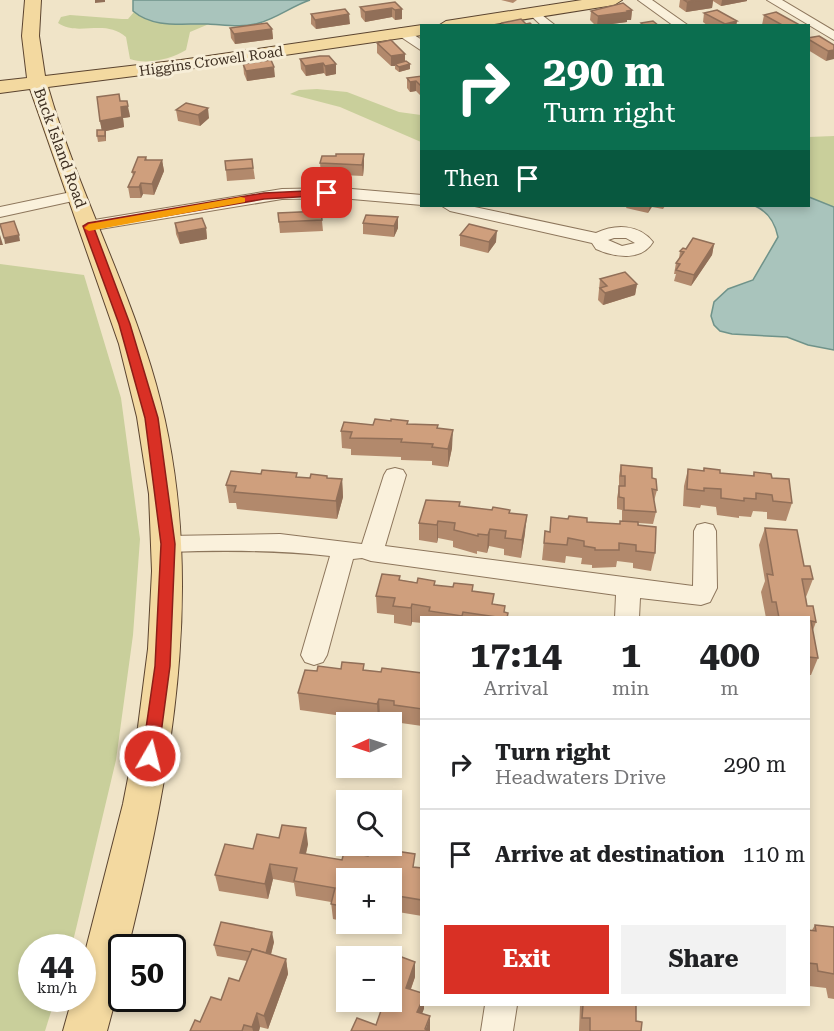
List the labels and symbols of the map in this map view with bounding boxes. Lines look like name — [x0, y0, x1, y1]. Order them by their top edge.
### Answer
street label: Higgins Crowell Road — [138, 43, 284, 79]
street label: Buck Island Road — [30, 86, 90, 211]
pin — [301, 167, 352, 218]
north arrow — [336, 712, 402, 778]
position arrow — [118, 724, 182, 788]
speed limit sign: 50 — [108, 934, 186, 1012]

